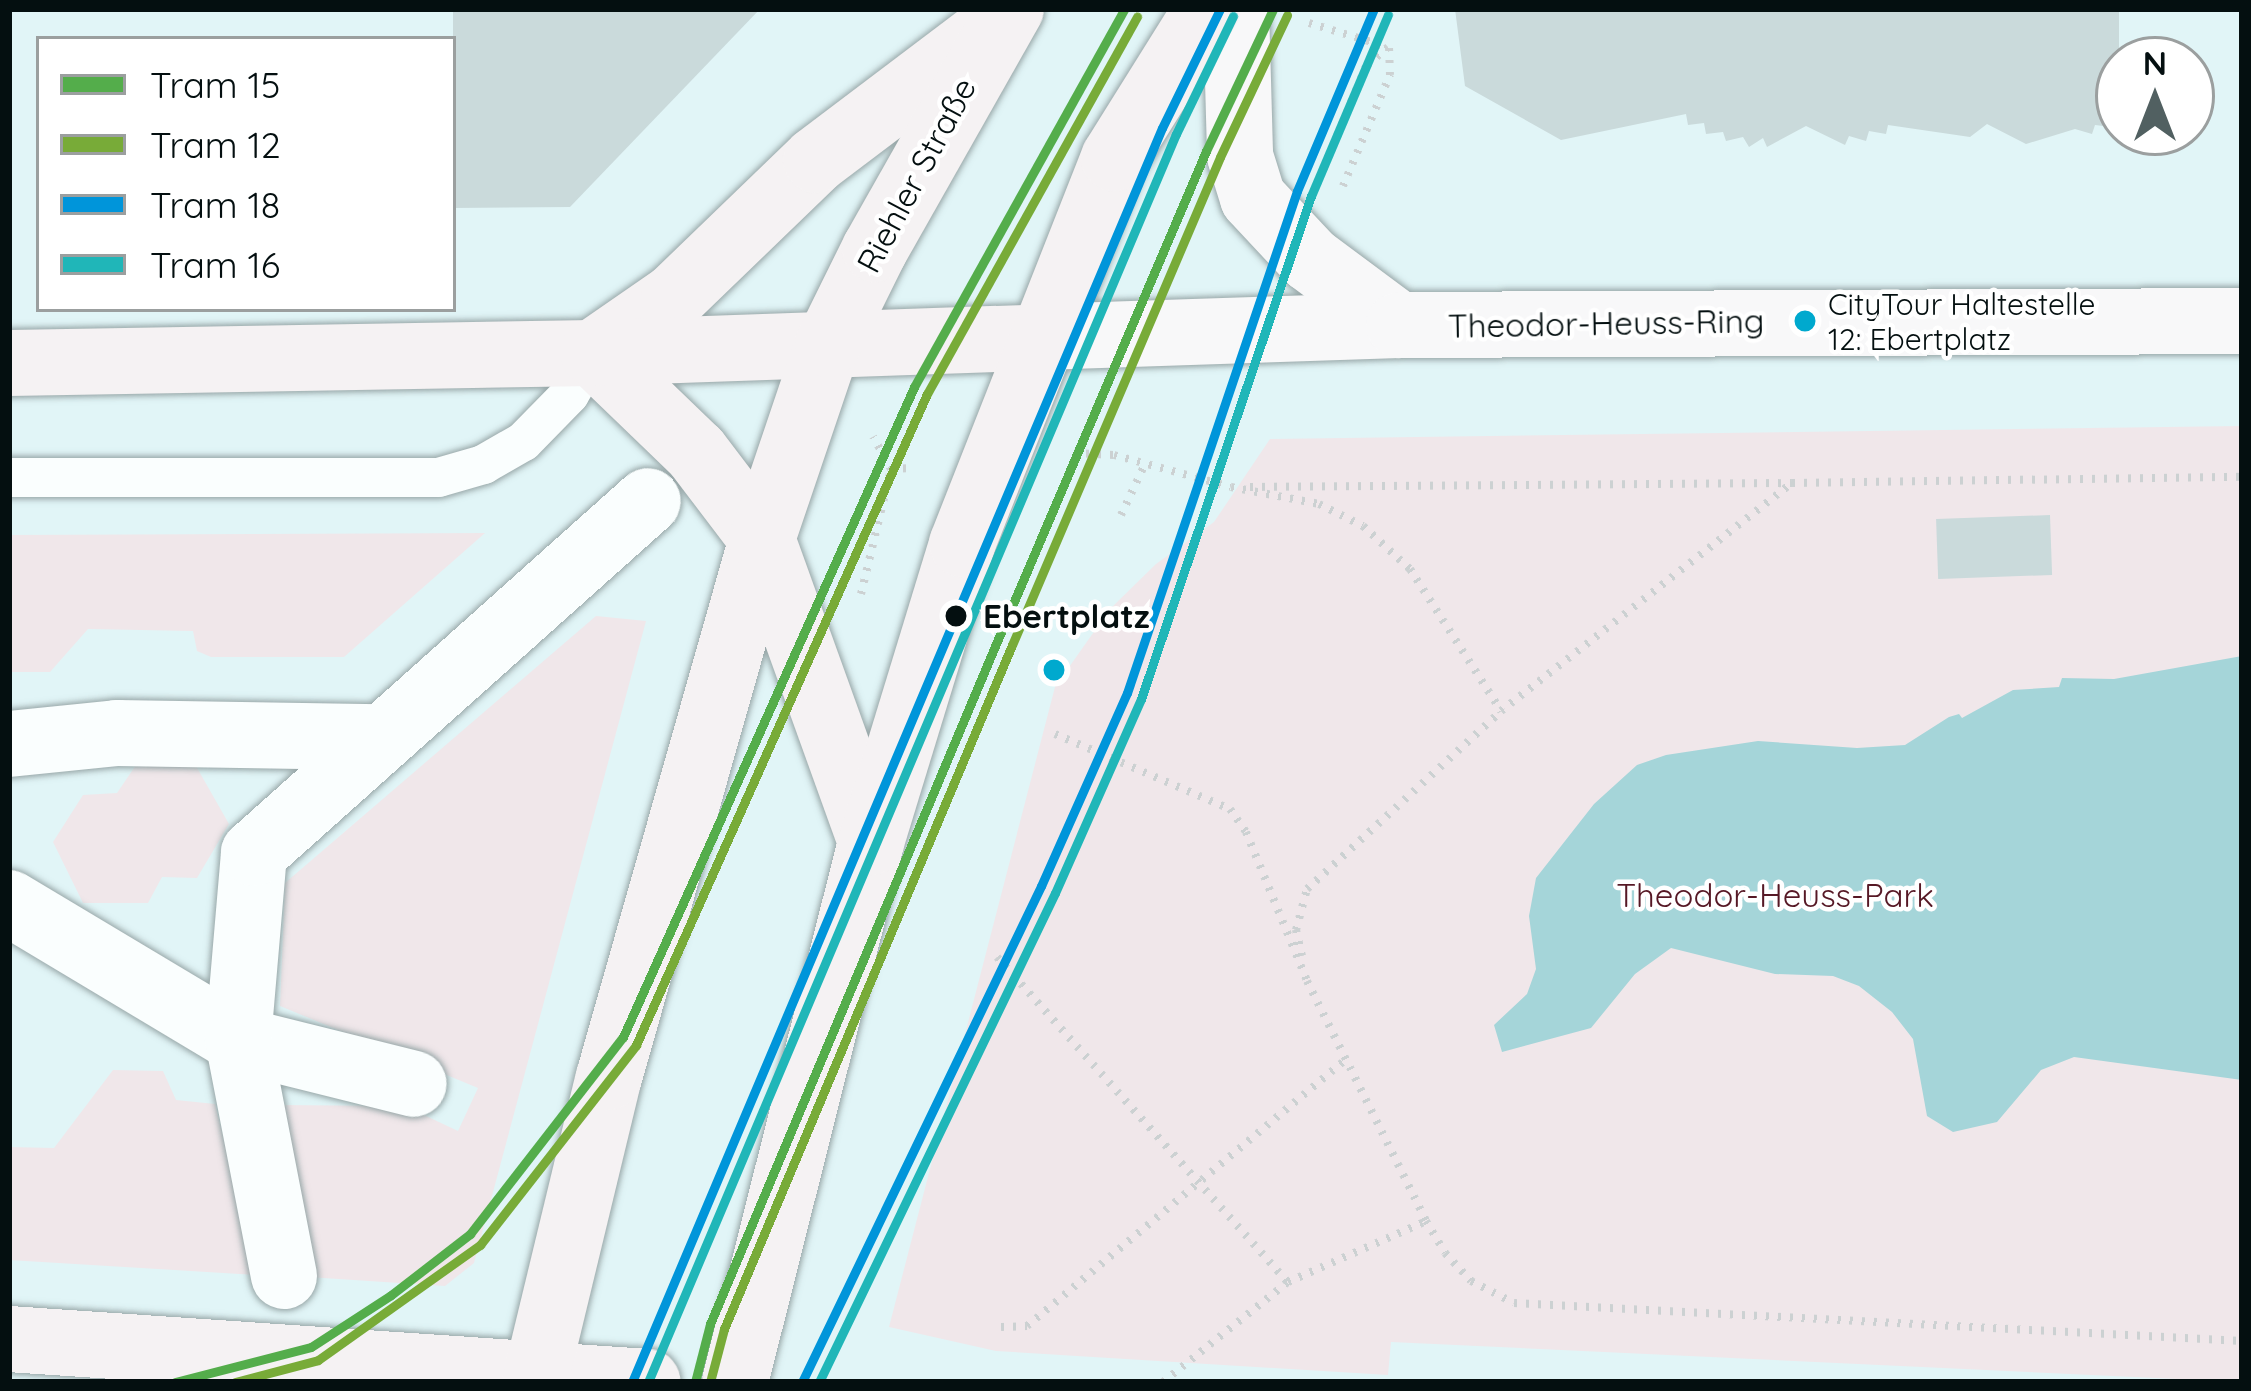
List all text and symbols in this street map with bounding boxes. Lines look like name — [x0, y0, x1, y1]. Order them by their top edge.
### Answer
legend — [36, 36, 456, 312]
north arrow — [2095, 36, 2215, 156]
text: N — [2143, 42, 2167, 83]
text: Tram 15 — [150, 62, 280, 107]
street label: Riehler Straße — [848, 71, 984, 279]
text: Tram 12 — [150, 122, 281, 167]
text: Tram 18 — [150, 182, 280, 227]
text: Tram 16 — [150, 242, 280, 287]
place label: CityTour Haltestelle 12: Ebertplatz — [1828, 286, 2095, 356]
street label: Theodor-Heuss-Ring — [1447, 300, 1765, 346]
marker: CityTour Haltestelle 12: Ebertplatz — [1794, 310, 1816, 332]
place label: Ebertplatz — [983, 596, 1150, 636]
marker: Ebertplatz — [940, 600, 972, 632]
unlabelled marker — [1043, 659, 1065, 681]
park label: Theodor-Heuss-Park — [1616, 875, 1934, 915]

